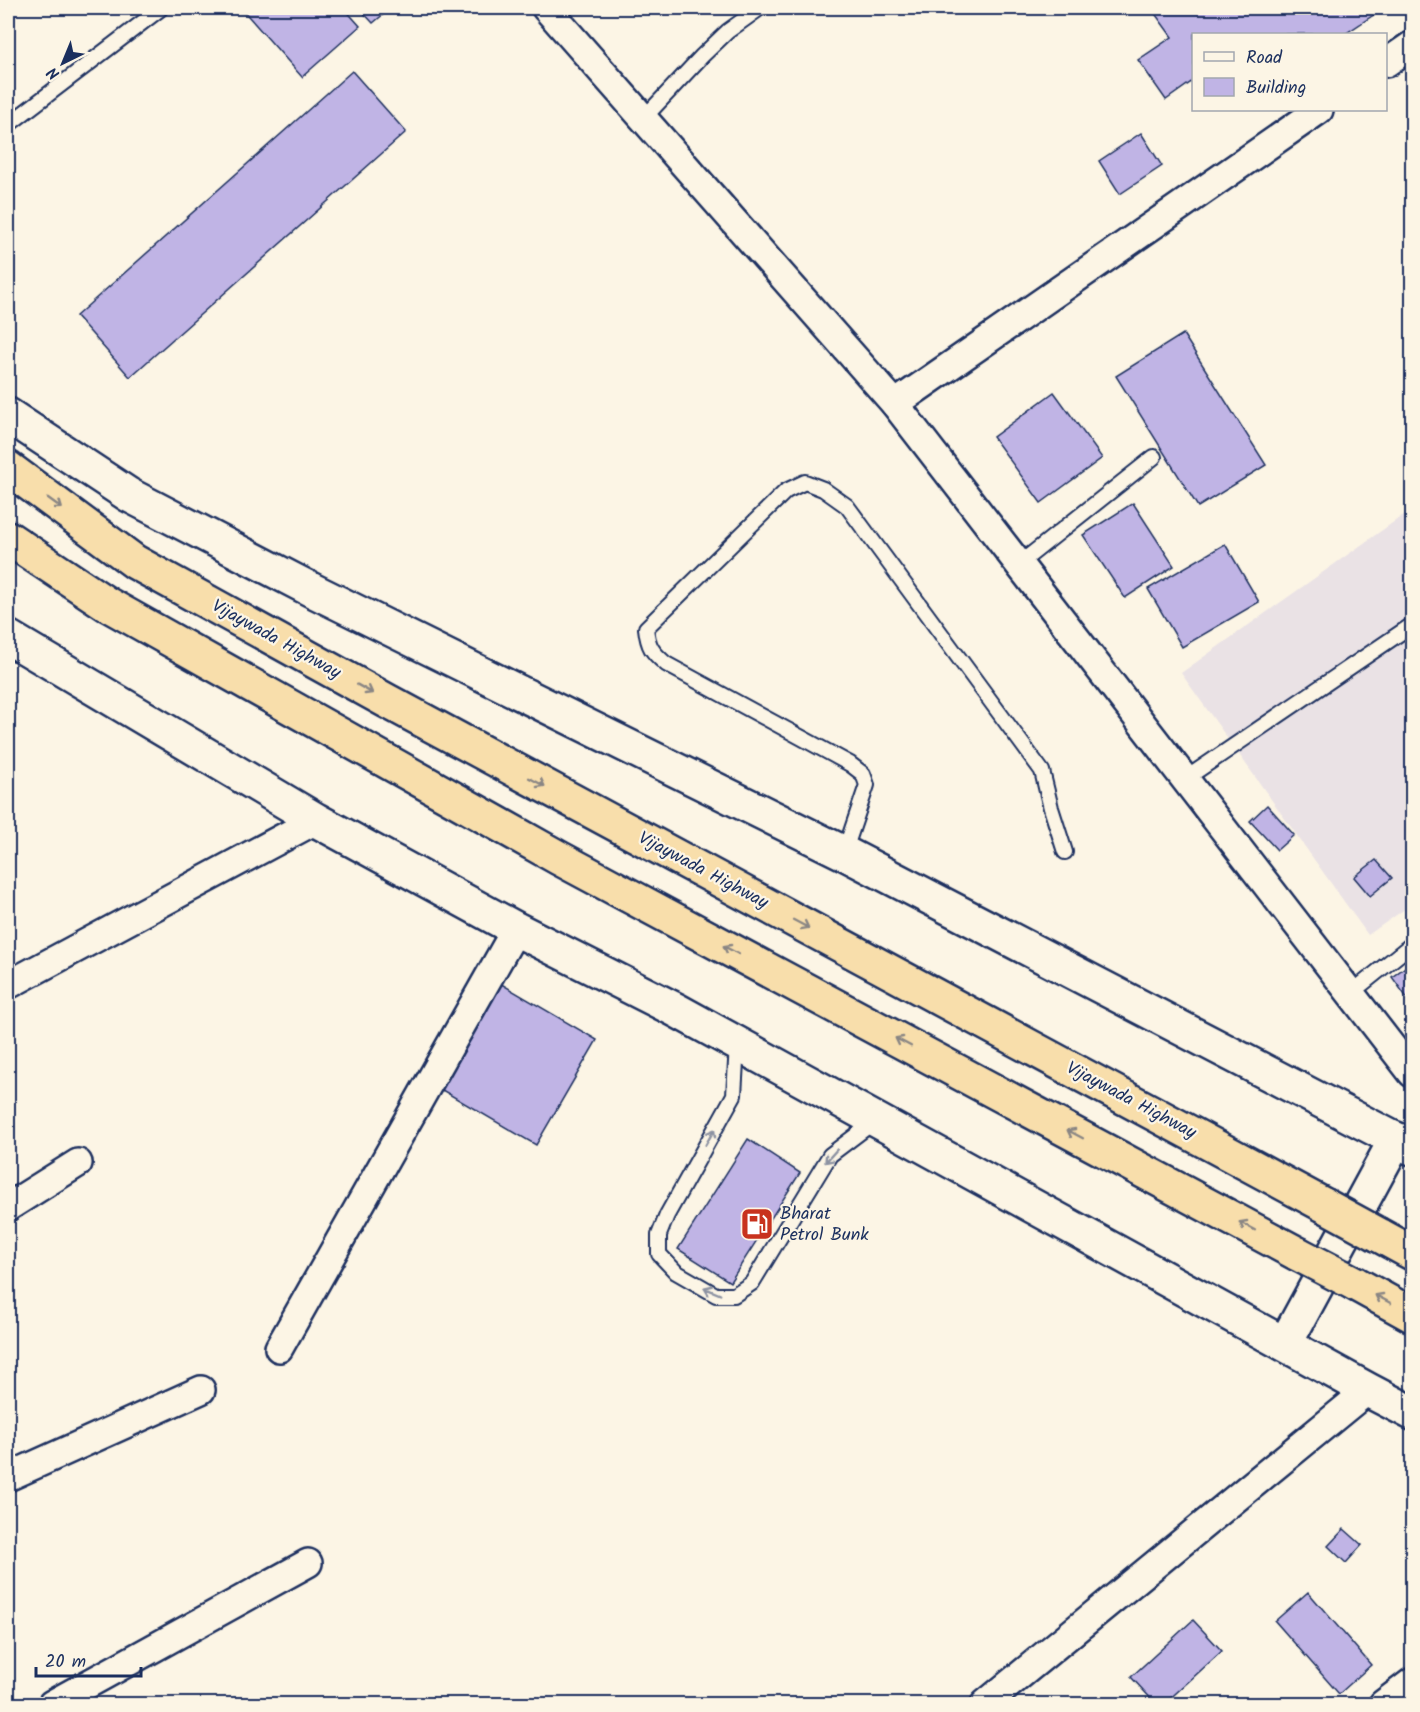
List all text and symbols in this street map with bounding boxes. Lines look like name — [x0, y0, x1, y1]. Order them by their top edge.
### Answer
north arrow — [33, 33, 93, 93]
legend — [1192, 33, 1387, 111]
text: Road — [1246, 44, 1283, 73]
text: N — [42, 60, 66, 85]
text: Building — [1246, 74, 1306, 103]
one-way arrow — [46, 497, 62, 509]
street label: Vijaywada Highway — [206, 592, 347, 688]
one-way arrow — [356, 684, 374, 695]
one-way arrow — [528, 776, 545, 788]
street label: Vijaywada Highway — [633, 824, 774, 918]
one-way arrow — [792, 919, 810, 930]
one-way arrow — [722, 944, 740, 955]
one-way arrow — [894, 1036, 912, 1047]
street label: Vijaywada Highway — [1061, 1054, 1202, 1148]
one-way arrow — [1066, 1128, 1084, 1139]
one-way arrow — [705, 1129, 716, 1147]
one-way arrow — [824, 1148, 838, 1163]
place label: Bharat Petrol Bunk — [780, 1200, 869, 1250]
fuel station icon: Bharat Petrol Bunk — [739, 1206, 775, 1242]
one-way arrow — [1238, 1220, 1256, 1231]
one-way arrow — [703, 1285, 721, 1296]
one-way arrow — [1375, 1293, 1392, 1305]
scale bar — [36, 1640, 141, 1678]
text: 20 m — [45, 1648, 86, 1677]

